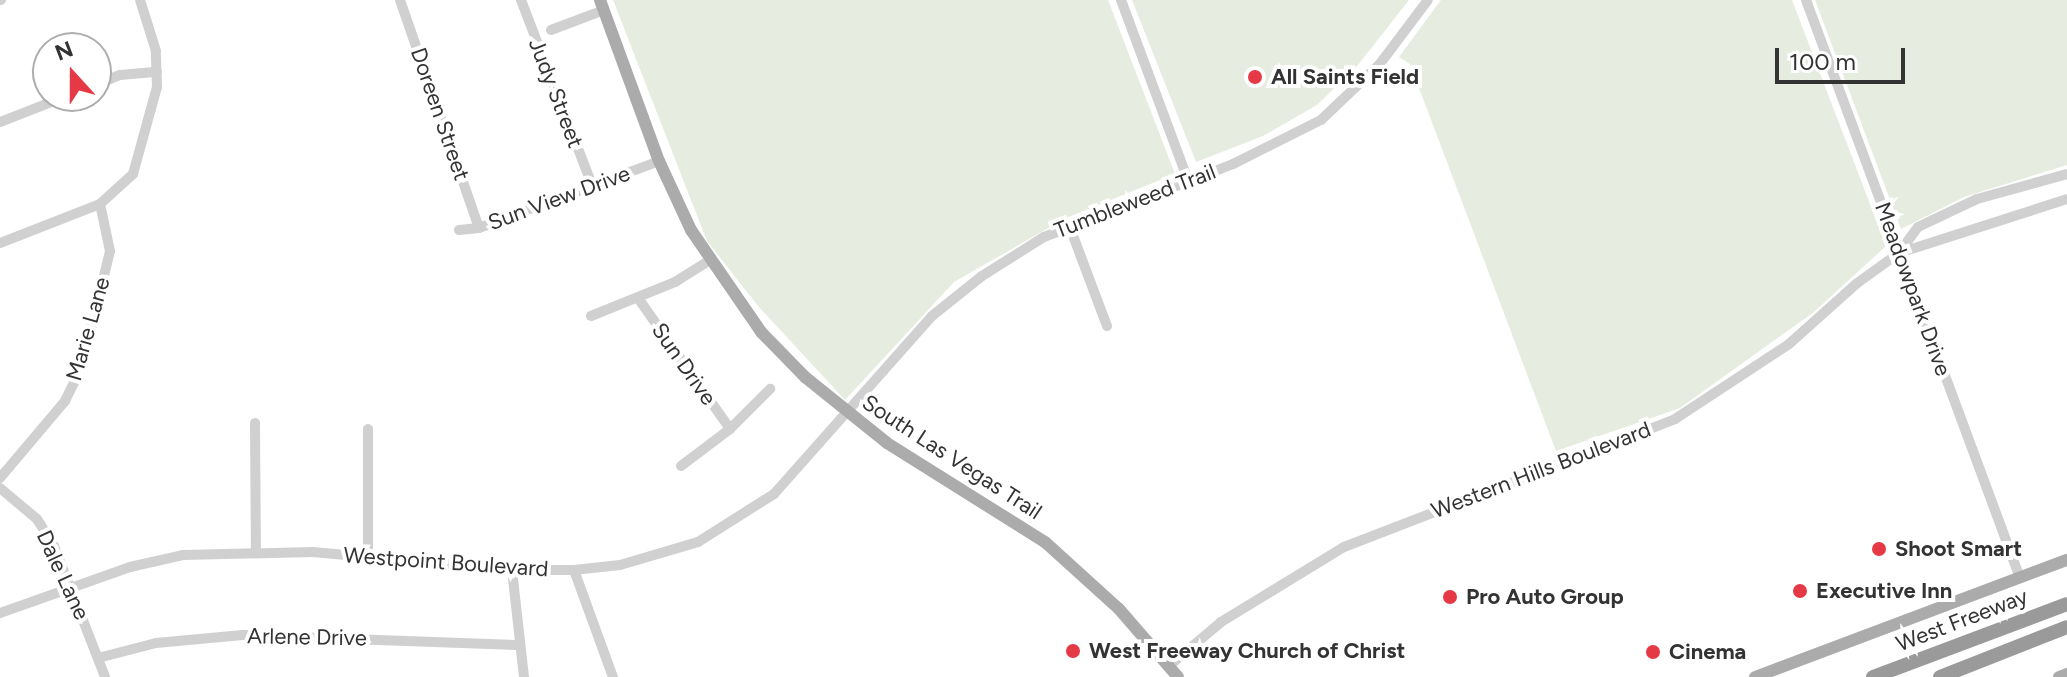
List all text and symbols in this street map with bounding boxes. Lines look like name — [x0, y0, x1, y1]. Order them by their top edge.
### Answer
north arrow — [32, 32, 112, 112]
scale bar — [1779, 32, 1909, 82]
text: N — [51, 35, 77, 67]
street label: Judy Street — [523, 35, 589, 151]
street label: Doreen Street — [405, 44, 475, 184]
text: 100 m — [1789, 47, 1856, 76]
place label: All Saints Field — [1271, 64, 1419, 90]
marker: All Saints Field — [1246, 68, 1264, 86]
street label: Tumbleweed Trail — [1051, 158, 1219, 244]
street label: Sun View Drive — [484, 160, 634, 236]
street label: Meadowpark Drive — [1869, 198, 1957, 380]
street label: Marie Lane — [61, 274, 115, 384]
street label: Sun Drive — [646, 318, 722, 410]
street label: South Las Vegas Trail — [857, 389, 1047, 525]
street label: Western Hills Boulevard — [1428, 416, 1654, 524]
street label: Dale Lane — [31, 526, 95, 624]
place label: Shoot Smart — [1895, 536, 2022, 562]
marker: Shoot Smart — [1870, 540, 1888, 558]
street label: Westpoint Boulevard — [343, 542, 549, 582]
place label: Executive Inn — [1816, 578, 1952, 604]
marker: Executive Inn — [1791, 582, 1809, 600]
street label: West Freeway — [1893, 583, 2031, 657]
place label: Pro Auto Group — [1466, 584, 1624, 610]
marker: Pro Auto Group — [1441, 588, 1459, 606]
street label: Arlene Drive — [247, 623, 367, 651]
place label: West Freeway Church of Christ — [1089, 638, 1405, 664]
place label: Cinema — [1669, 639, 1746, 665]
marker: West Freeway Church of Christ — [1064, 642, 1082, 660]
marker: Cinema — [1644, 643, 1662, 661]

